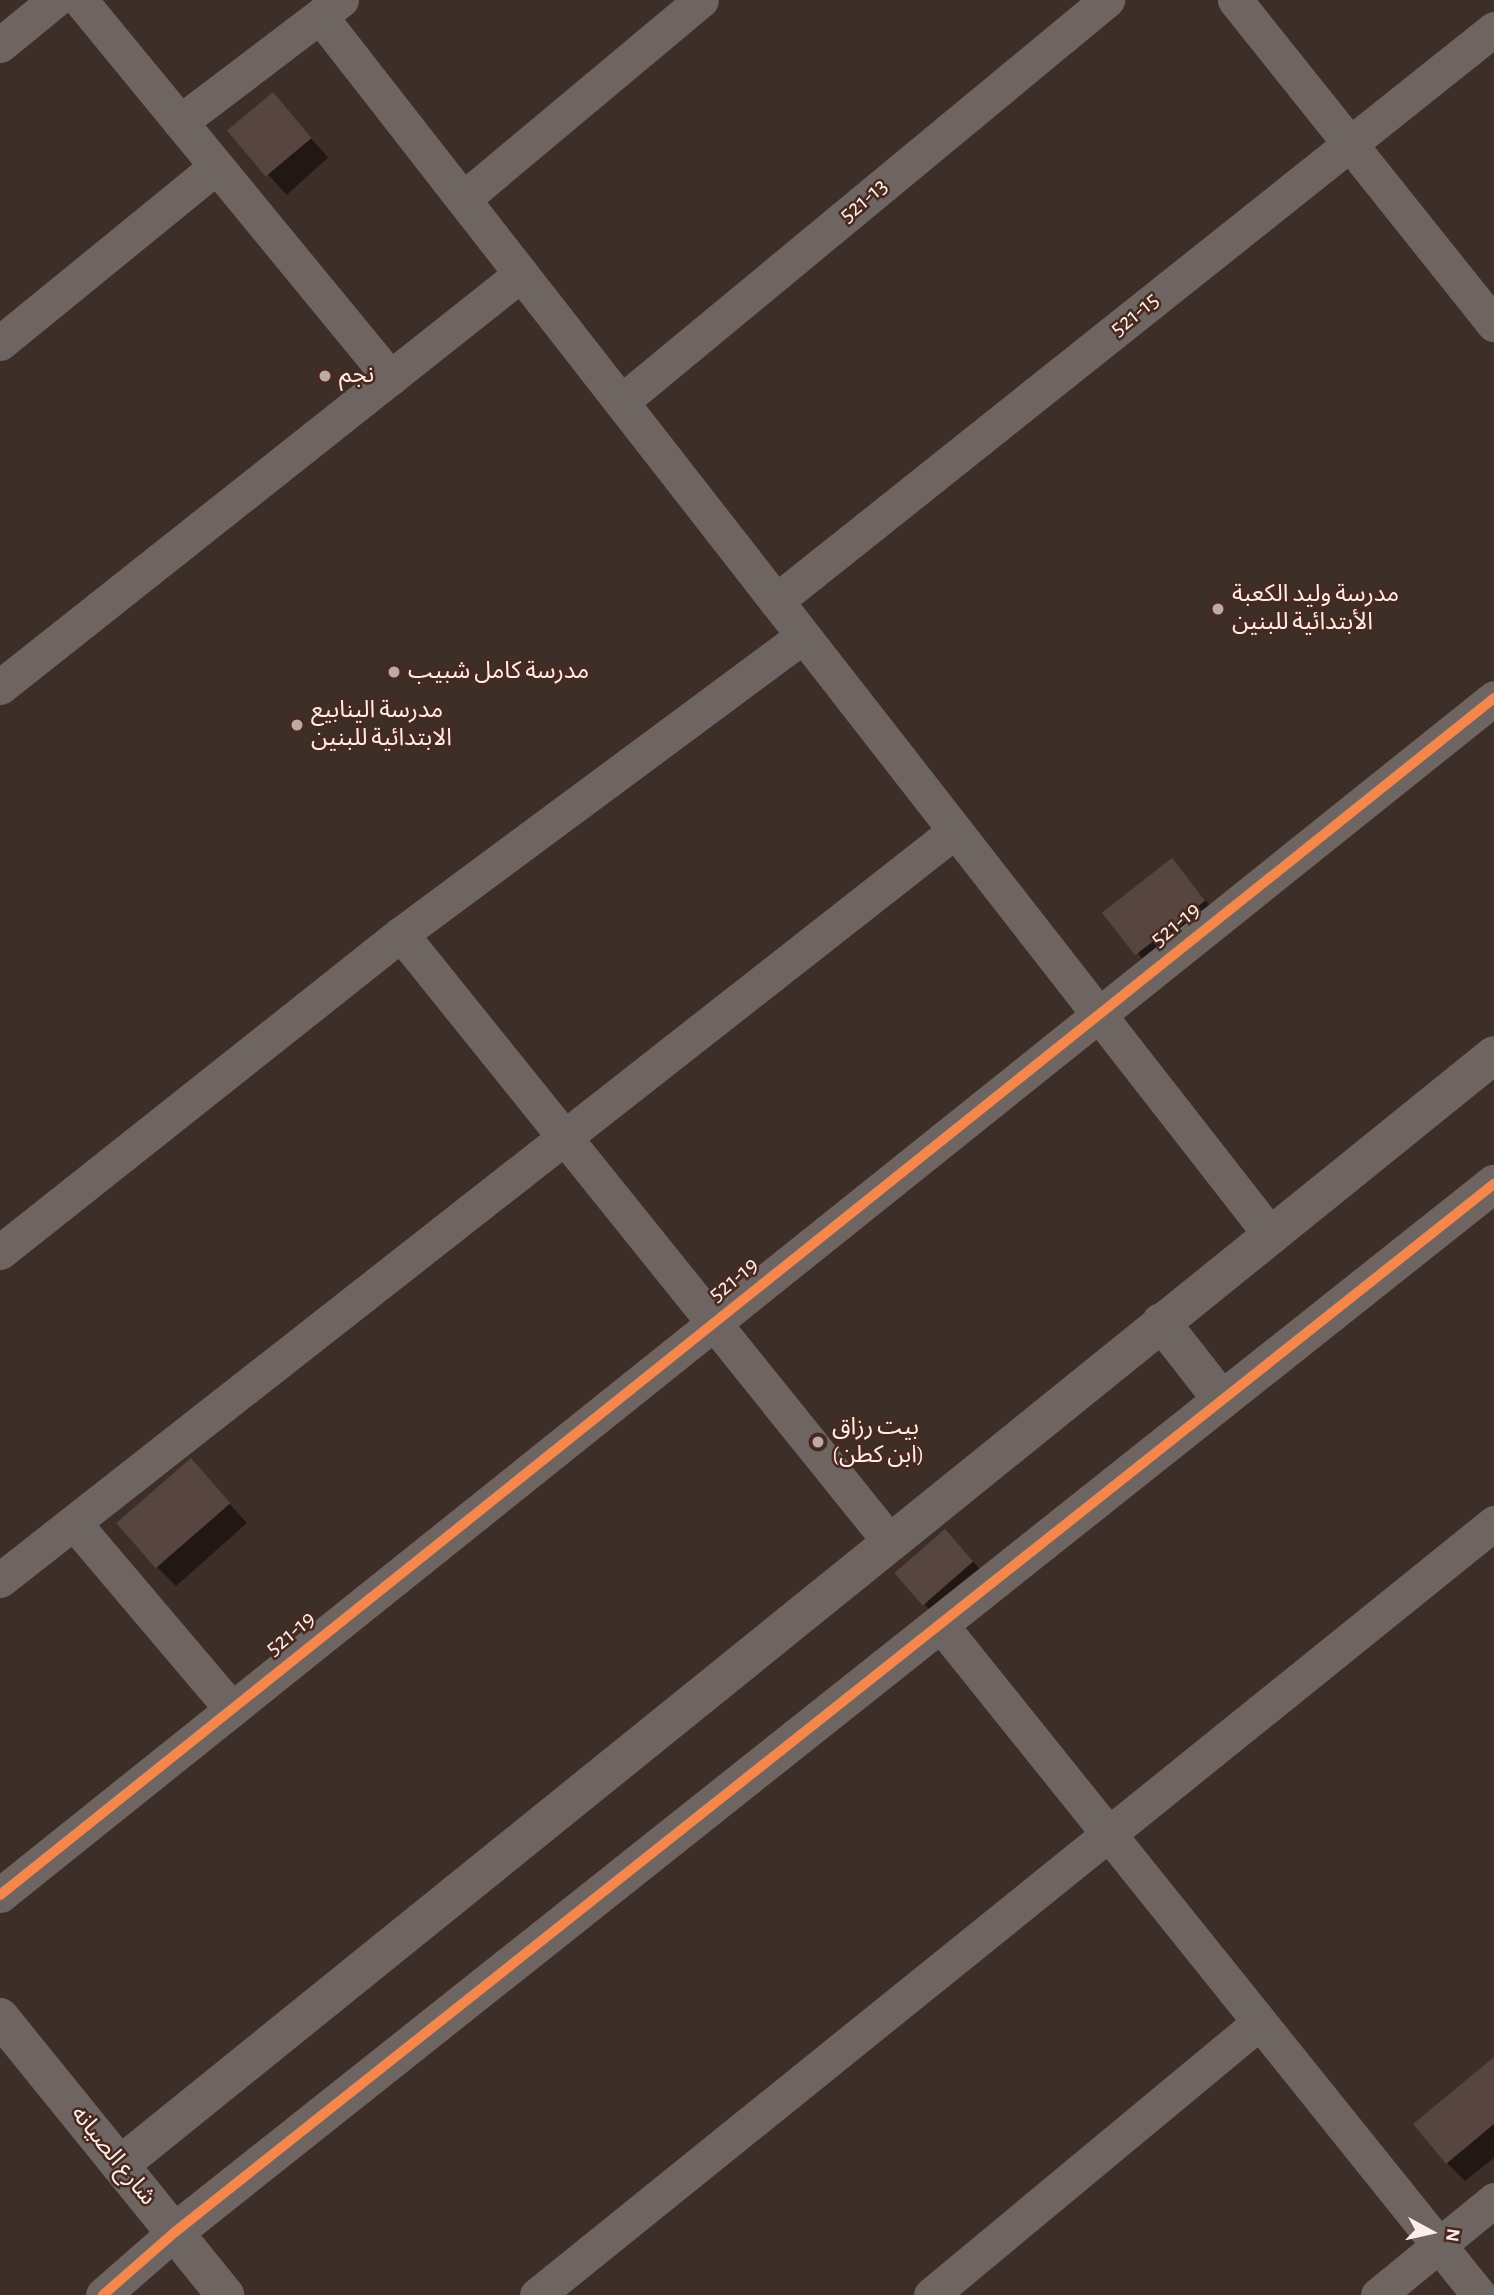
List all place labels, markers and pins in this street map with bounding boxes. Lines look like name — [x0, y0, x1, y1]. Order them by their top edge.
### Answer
place label: نجم — [339, 362, 374, 390]
marker: نجم — [317, 368, 333, 384]
place label: مدرسة وليد الكعبة الأبتدائية للبنين — [1232, 581, 1399, 637]
marker: مدرسة وليد الكعبة الأبتدائية للبنين — [1210, 601, 1226, 617]
place label: مدرسة كامل شبيب — [408, 658, 589, 686]
marker: مدرسة كامل شبيب — [386, 664, 402, 680]
place label: مدرسة الينابيع الابتدائية للبنين — [311, 697, 452, 753]
marker: مدرسة الينابيع الابتدائية للبنين — [289, 717, 305, 733]
place label: بيت رزاق (ابن كطن) — [832, 1414, 924, 1470]
marker: بيت رزاق (ابن كطن) — [810, 1434, 826, 1450]

